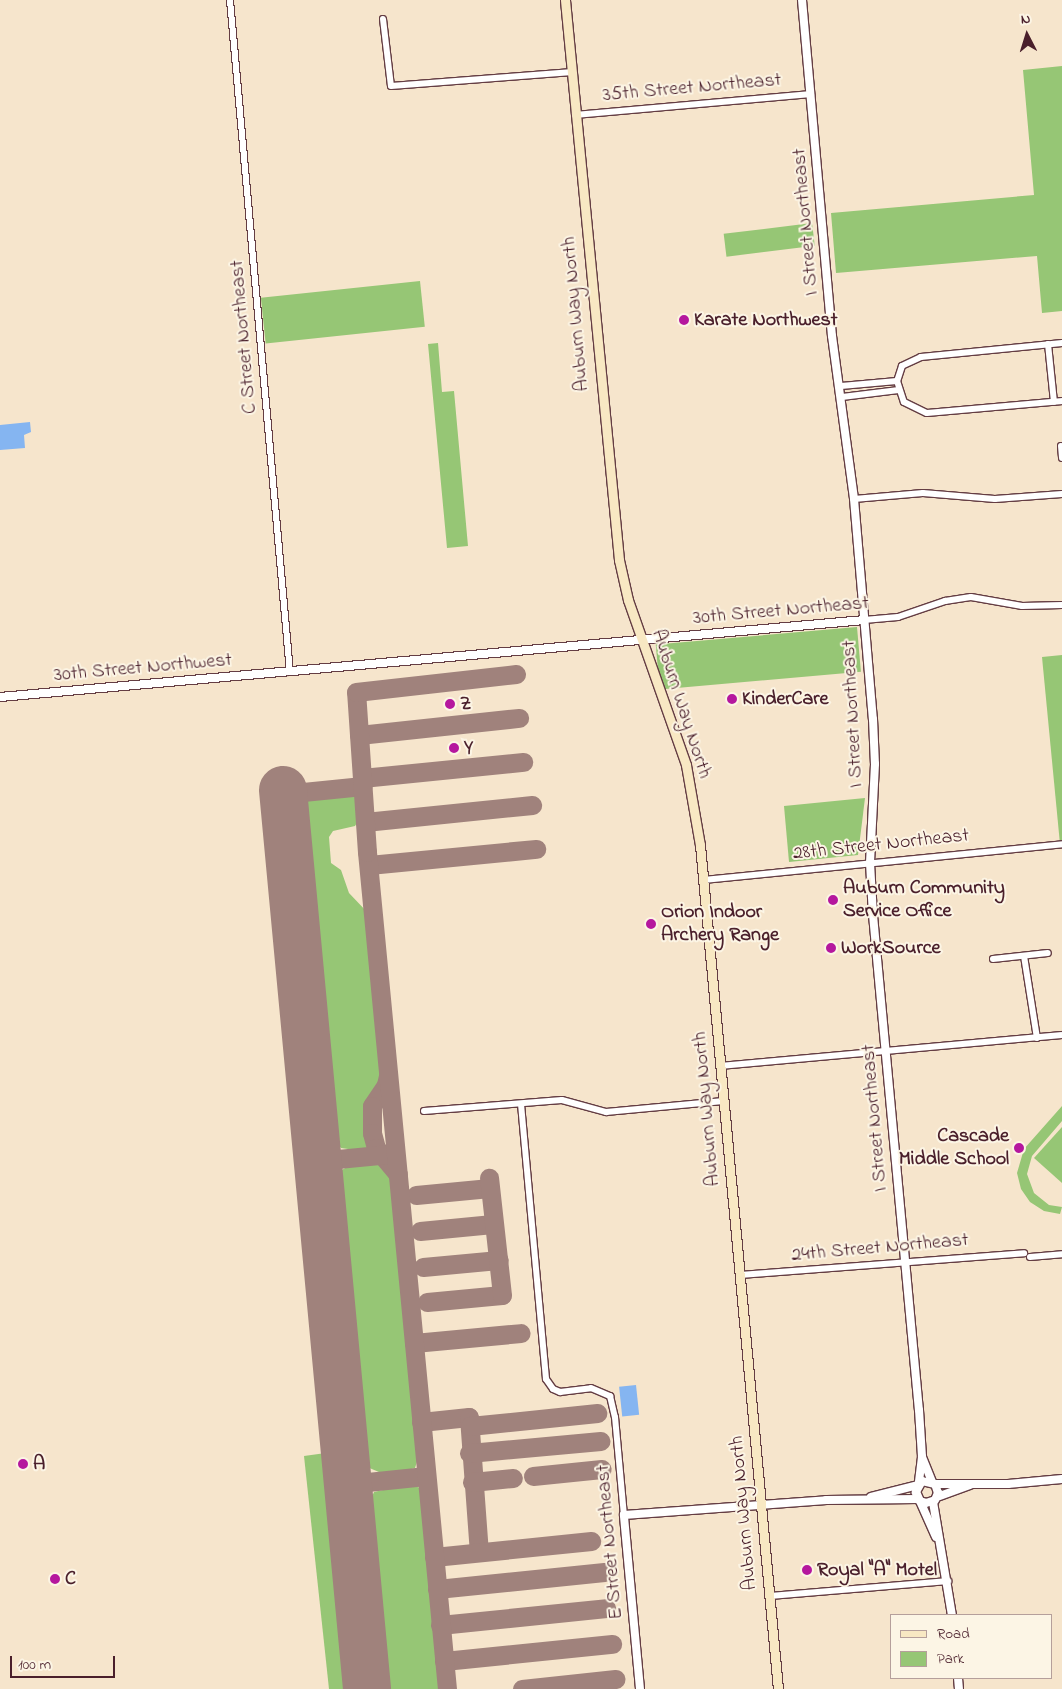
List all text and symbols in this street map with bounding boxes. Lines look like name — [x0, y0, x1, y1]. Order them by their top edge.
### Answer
text: N — [1020, 9, 1031, 30]
north arrow — [1002, 10, 1052, 60]
street label: 35th Street Northeast — [602, 68, 782, 108]
street label: I Street Northeast — [788, 147, 824, 297]
street label: Auburn Way North — [557, 236, 595, 392]
street label: C Street Northeast — [225, 259, 263, 415]
place label: Karate Northwest — [694, 308, 837, 332]
marker: Karate Northwest — [678, 314, 690, 326]
street label: 30th Street Northeast — [692, 591, 870, 631]
street label: Auburn Way North — [646, 626, 716, 782]
street label: I Street Northeast — [837, 639, 869, 789]
street label: 30th Street Northwest — [53, 648, 233, 688]
place label: KinderCare — [742, 687, 828, 711]
place label: Z — [460, 692, 471, 716]
marker: KinderCare — [726, 693, 738, 705]
marker: Z — [444, 698, 456, 710]
place label: Y — [464, 736, 473, 760]
marker: Y — [448, 742, 460, 754]
street label: 28th Street Northeast — [792, 824, 970, 866]
place label: Auburn Community Service Office — [843, 876, 1005, 923]
marker: Auburn Community Service Office — [827, 894, 839, 906]
place label: Orion Indoor Archery Range — [661, 900, 779, 947]
marker: Orion Indoor Archery Range — [645, 918, 657, 930]
place label: WorkSource — [841, 936, 941, 960]
marker: WorkSource — [825, 942, 837, 954]
street label: Auburn Way North — [688, 1031, 726, 1187]
street label: I Street Northeast — [857, 1043, 893, 1193]
place label: Cascade Middle School — [899, 1124, 1009, 1171]
marker: Cascade Middle School — [1013, 1142, 1025, 1154]
street label: 24th Street Northeast — [790, 1228, 970, 1268]
street label: Auburn Way North — [725, 1435, 763, 1591]
place label: A — [33, 1452, 45, 1476]
marker: A — [17, 1458, 29, 1470]
street label: E Street Northeast — [591, 1464, 629, 1620]
place label: Royal "A" Motel — [817, 1558, 937, 1582]
marker: Royal "A" Motel — [801, 1564, 813, 1576]
place label: C — [65, 1567, 76, 1591]
marker: C — [49, 1573, 61, 1585]
legend — [890, 1614, 1052, 1679]
text: Road — [937, 1623, 970, 1645]
scale bar — [12, 1646, 118, 1678]
text: Park — [937, 1648, 964, 1670]
text: 100 m — [18, 1654, 51, 1676]

